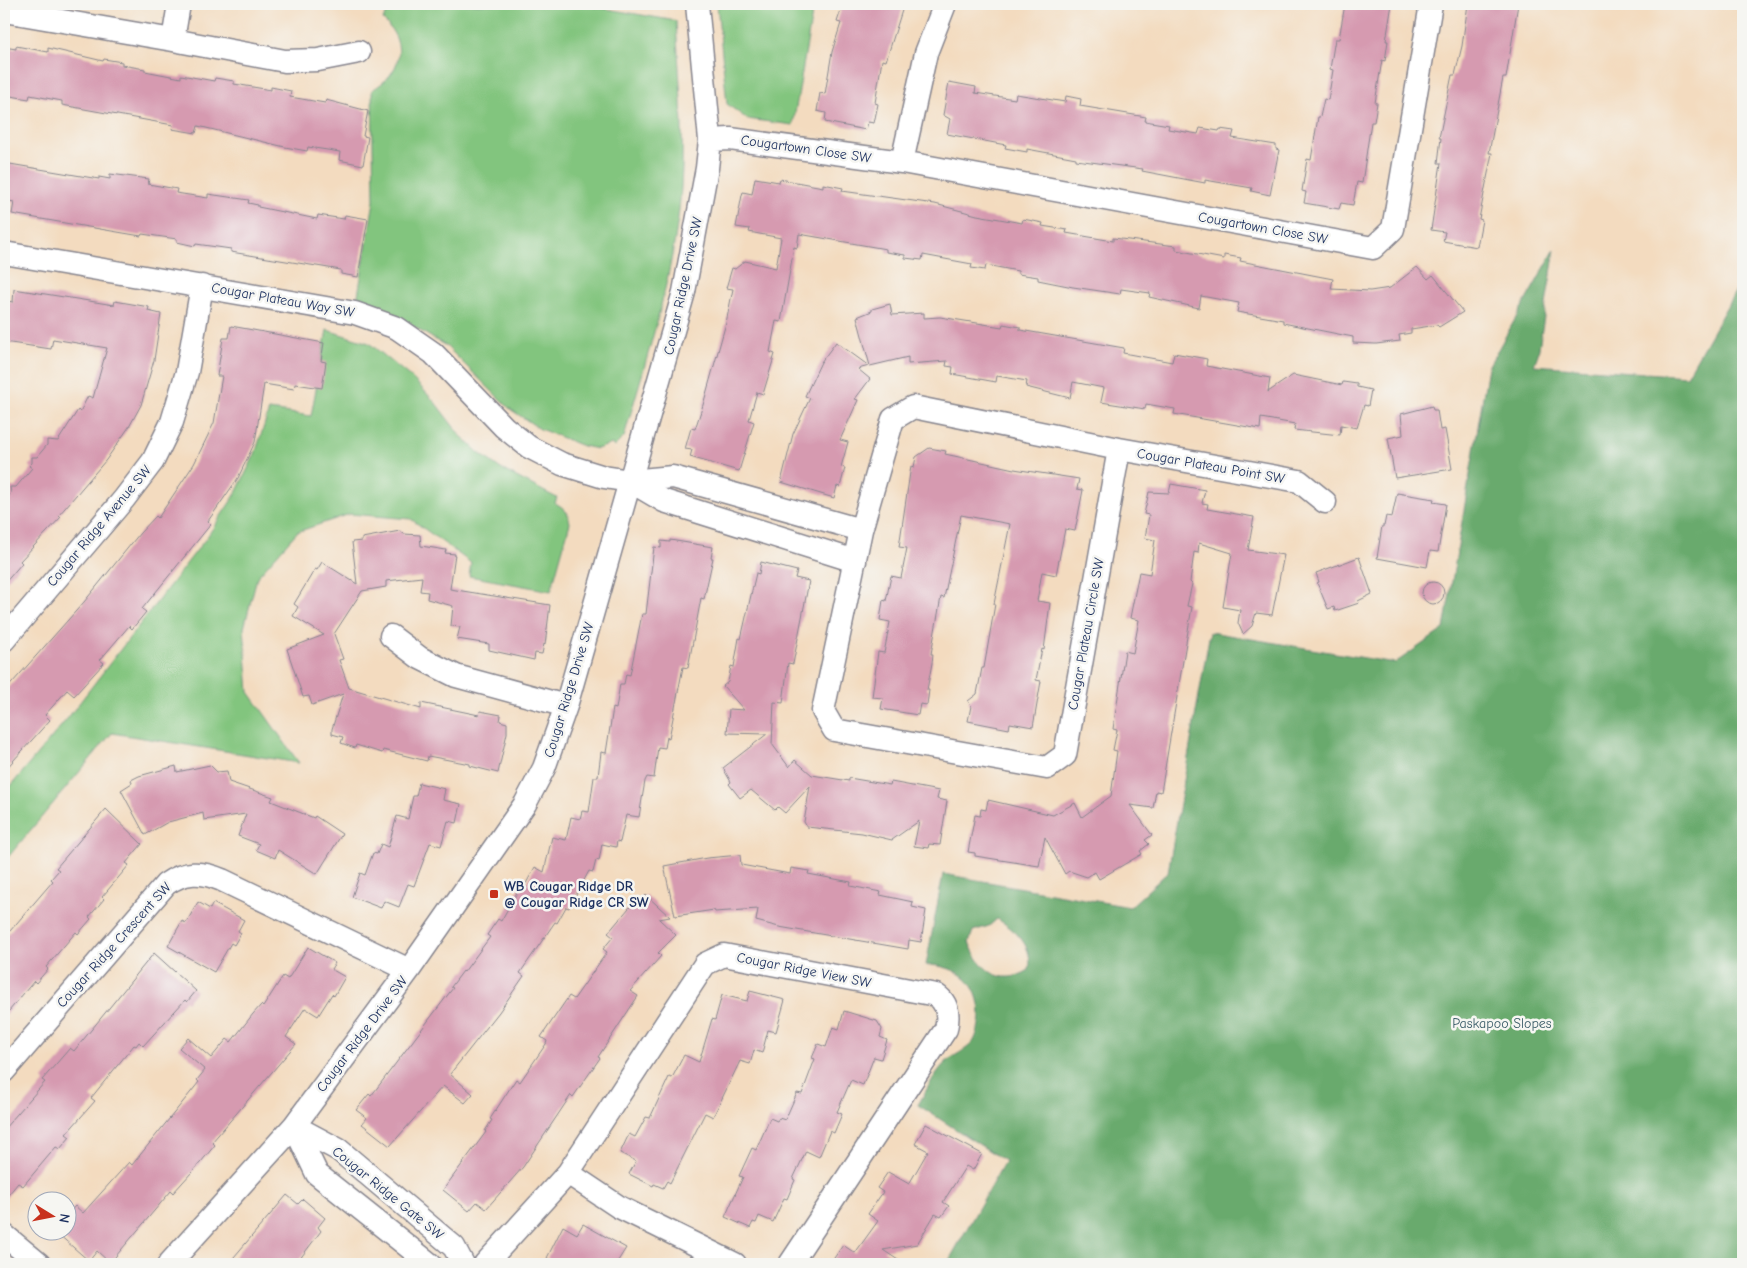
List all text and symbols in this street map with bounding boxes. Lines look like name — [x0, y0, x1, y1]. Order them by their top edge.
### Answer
street label: Cougartown Close SW — [740, 131, 873, 167]
street label: Cougartown Close SW — [1197, 208, 1330, 248]
street label: Cougar Ridge Drive SW — [660, 215, 706, 357]
street label: Cougar Plateau Way SW — [210, 279, 357, 321]
street label: Cougar Plateau Point SW — [1136, 445, 1287, 488]
street label: Cougar Ridge Avenue SW — [43, 461, 155, 590]
street label: Cougar Plateau Circle SW — [1064, 556, 1108, 711]
street label: Cougar Ridge Drive SW — [540, 619, 598, 760]
street label: Cougar Ridge Crescent SW — [53, 878, 175, 1011]
place label: WB Cougar Ridge DR @ Cougar Ridge CR SW — [504, 878, 649, 911]
marker: WB Cougar Ridge DR @ Cougar Ridge CR SW — [488, 888, 500, 900]
street label: Cougar Ridge View SW — [735, 949, 874, 992]
street label: Cougar Ridge Drive SW — [313, 972, 412, 1095]
park label: Paskapoo Slopes — [1452, 1015, 1552, 1032]
street label: Cougar Ridge Gate SW — [329, 1143, 448, 1244]
north arrow — [28, 1190, 78, 1240]
text: N — [55, 1212, 73, 1224]

